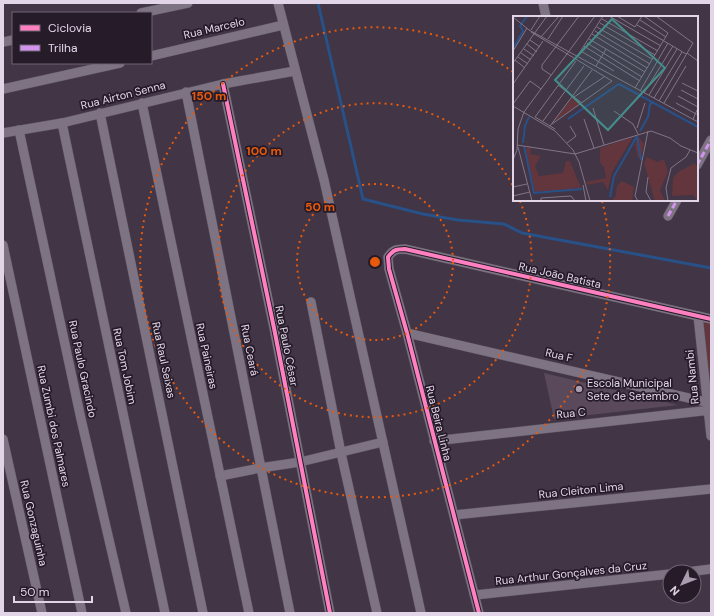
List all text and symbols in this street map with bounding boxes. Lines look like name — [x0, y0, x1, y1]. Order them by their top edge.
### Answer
legend — [12, 12, 152, 64]
street label: Rua Marcelo — [182, 14, 246, 42]
inset map — [513, 16, 698, 201]
text: Ciclovia — [48, 20, 92, 36]
text: Trilha — [48, 40, 77, 56]
street label: Rua Airton Senna — [79, 78, 167, 112]
text: 150 m — [192, 88, 226, 104]
text: 100 m — [246, 143, 282, 159]
text: 50 m — [305, 199, 335, 215]
centre of rings — [368, 255, 382, 269]
street label: Rua Joāo Batista — [517, 259, 603, 291]
street label: Rua Paulo César — [272, 305, 302, 387]
street label: Rua Paulo Gracindo — [66, 319, 100, 419]
street label: Rua Raul Seixas — [149, 320, 179, 400]
street label: Rua Paineiras — [193, 322, 221, 390]
street label: Rua Ceará — [238, 323, 262, 377]
street label: Rua Tom Jobim — [110, 327, 140, 406]
street label: Rua F — [544, 345, 574, 365]
street label: Rua Nambi — [682, 349, 702, 405]
street label: Rua Zumbi dos Palmares — [34, 364, 74, 488]
place label: Escola Municipal Sete de Setembro — [587, 376, 679, 403]
street label: Rua Beira Linha — [423, 384, 455, 462]
marker: Escola Municipal Sete de Setembro — [574, 384, 584, 394]
street label: Rua C — [556, 404, 587, 422]
street label: Rua Gonzaguinha — [17, 479, 51, 567]
street label: Rua Cleiton Lima — [538, 479, 624, 501]
street label: Rua Arthur Gonçalves da Cruz — [495, 558, 647, 588]
north arrow — [662, 564, 702, 604]
scale bar — [14, 578, 92, 604]
text: N — [667, 583, 683, 599]
text: 50 m — [20, 584, 49, 600]

